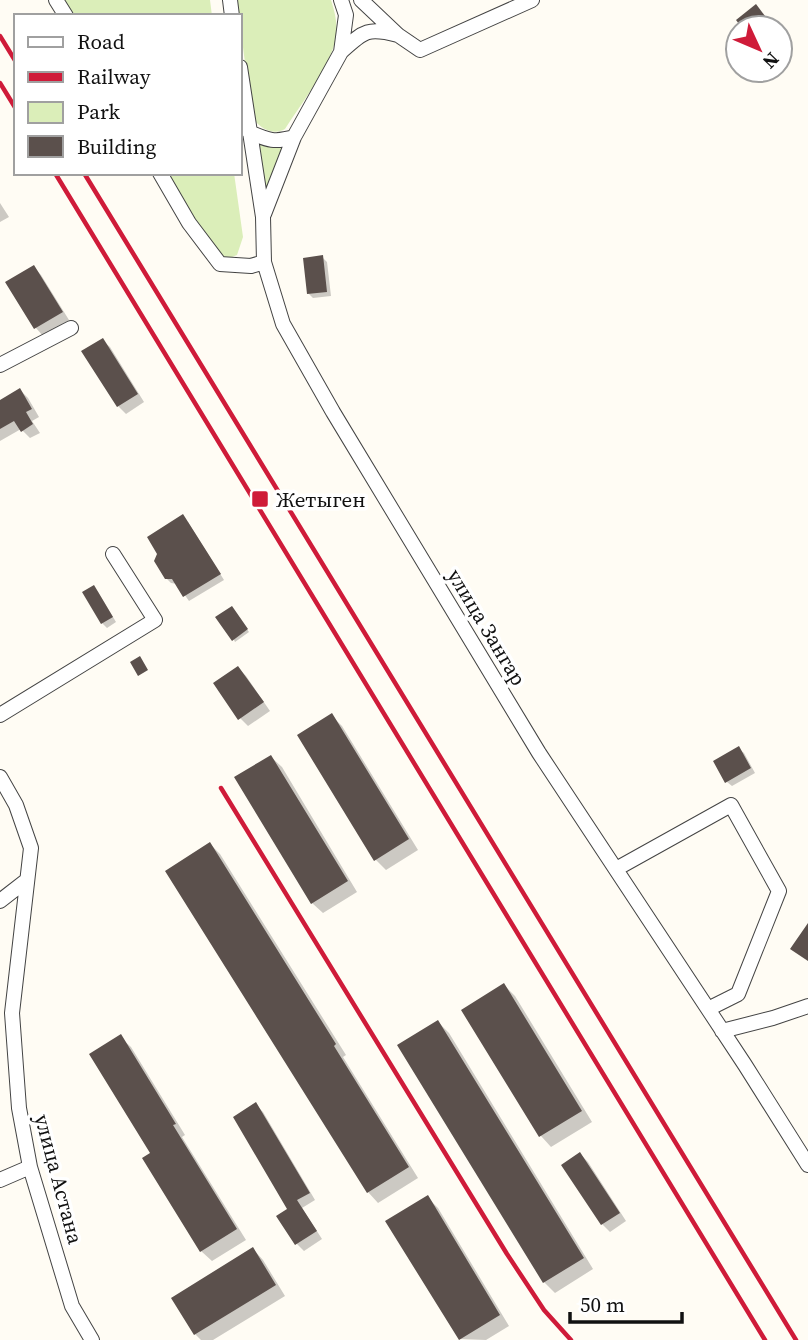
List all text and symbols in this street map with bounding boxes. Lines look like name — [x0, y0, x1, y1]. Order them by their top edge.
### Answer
legend — [14, 14, 242, 175]
north arrow — [724, 14, 794, 84]
text: Road — [77, 27, 125, 56]
text: N — [757, 47, 785, 75]
text: Railway — [77, 62, 151, 91]
text: Park — [77, 97, 121, 126]
text: Building — [77, 132, 156, 161]
place label: Жетыген — [276, 485, 366, 514]
marker: Жетыген — [250, 489, 270, 509]
street label: улица Зангар — [441, 563, 533, 691]
street label: улица Астана — [28, 1111, 90, 1247]
scale bar — [570, 1280, 682, 1324]
text: 50 m — [580, 1290, 625, 1319]

